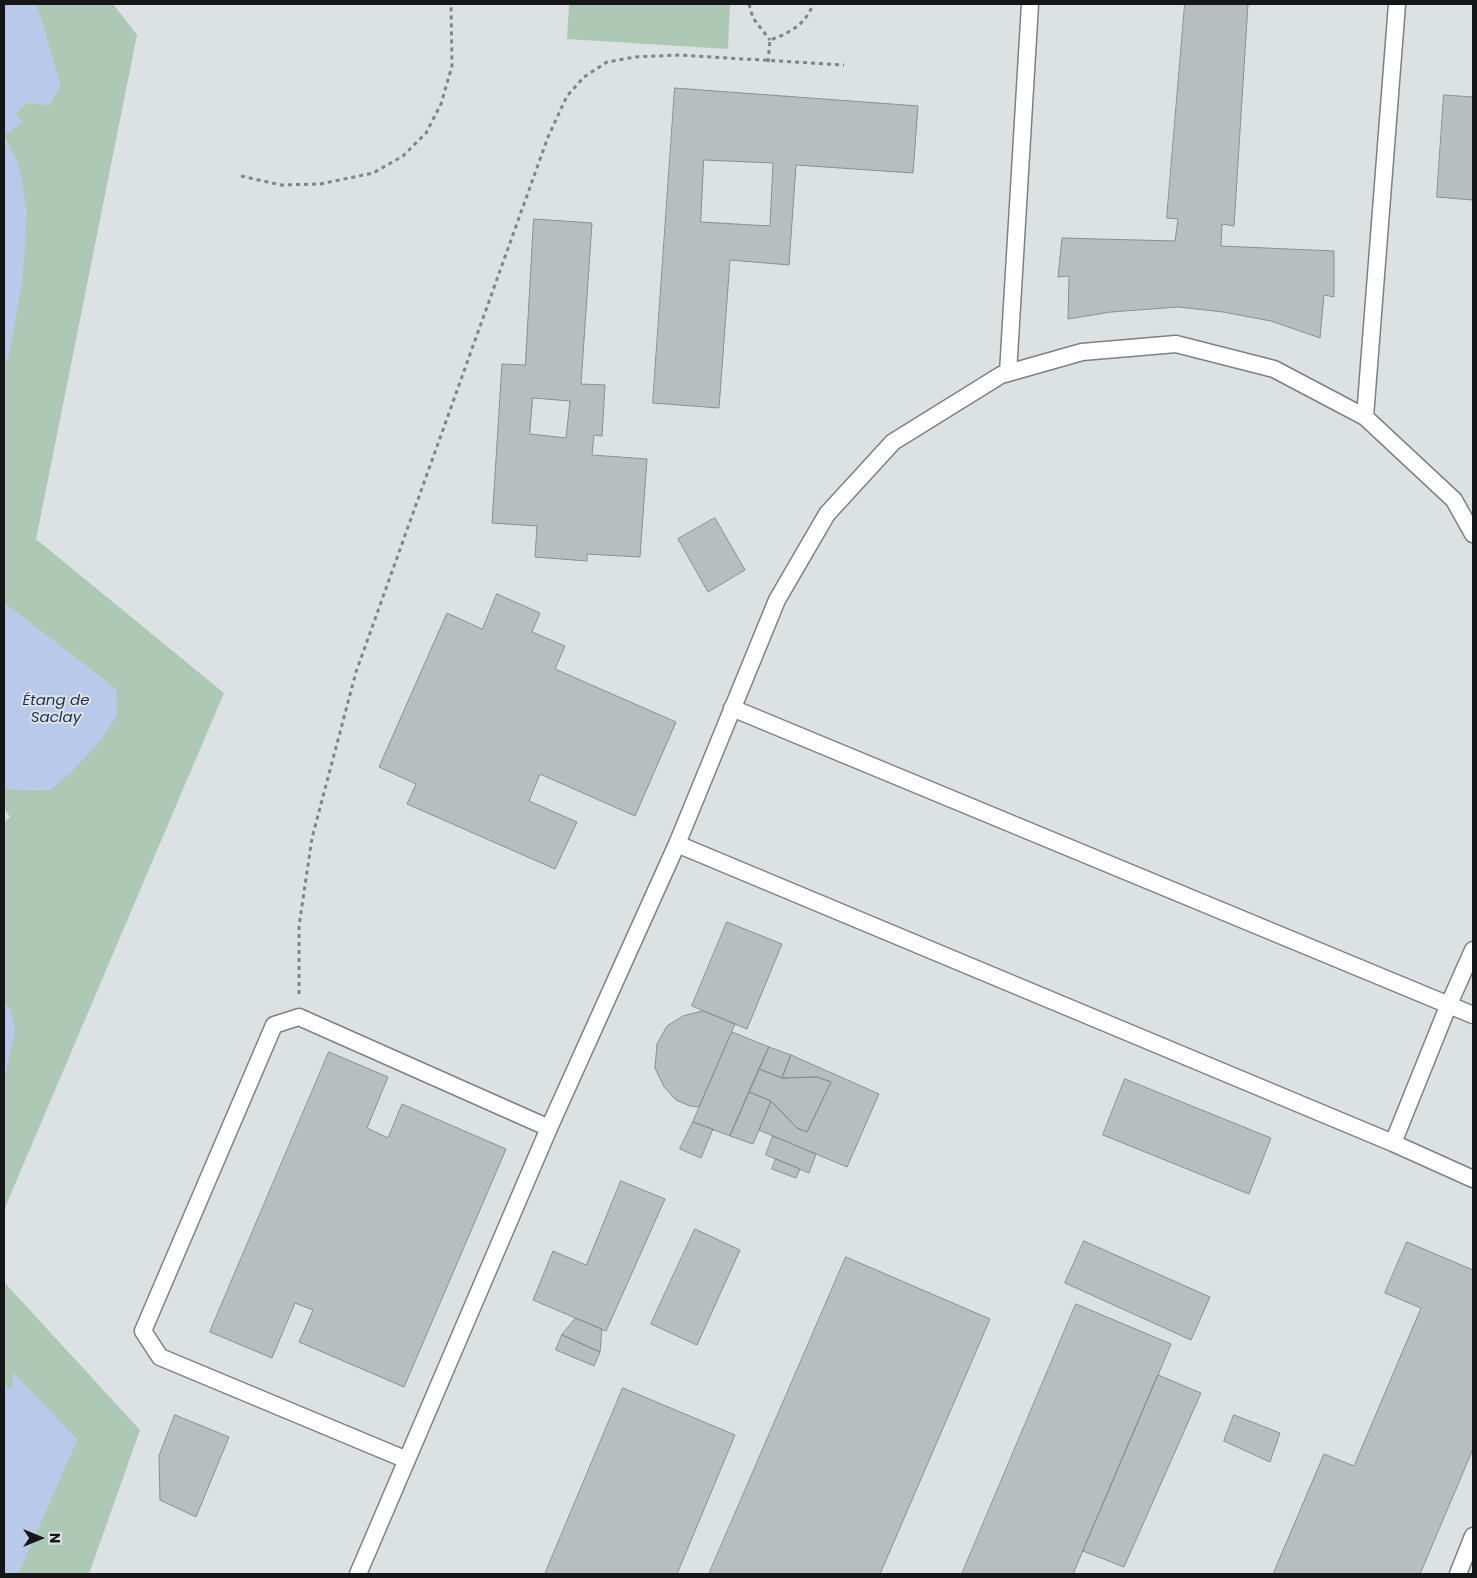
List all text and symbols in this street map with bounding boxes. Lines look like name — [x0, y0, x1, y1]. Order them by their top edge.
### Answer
water label: Étang de Saclay — [23, 692, 89, 727]
north arrow — [15, 1513, 65, 1563]
text: N — [45, 1533, 65, 1543]

